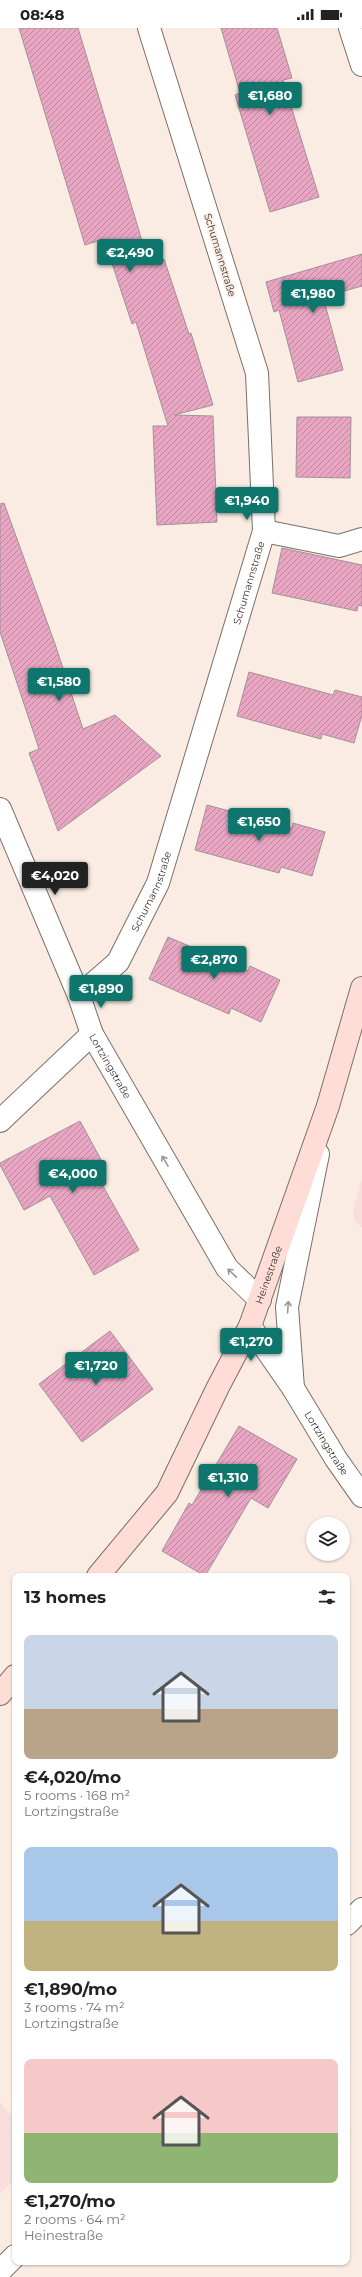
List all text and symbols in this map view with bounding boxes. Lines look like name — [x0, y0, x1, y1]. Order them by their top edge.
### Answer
text: 08:48 — [20, 5, 64, 24]
pin: €1,680 — [237, 82, 303, 116]
text: €1,680 — [248, 87, 292, 103]
street label: Schumannstraße — [201, 212, 239, 298]
pin: €2,490 — [97, 239, 163, 273]
text: €2,490 — [106, 244, 154, 260]
pin: €1,980 — [280, 280, 346, 314]
text: €1,980 — [291, 285, 335, 301]
pin: €1,940 — [214, 487, 280, 521]
text: €1,940 — [224, 492, 270, 508]
street label: Schumannstraße — [230, 539, 267, 626]
pin: €1,580 — [26, 668, 92, 702]
text: €1,580 — [37, 673, 81, 689]
pin: €1,650 — [226, 808, 292, 842]
text: €1,650 — [237, 813, 281, 829]
street label: Schumannstraße — [128, 850, 174, 934]
pin: €4,020 — [22, 862, 88, 896]
text: €4,020 — [31, 867, 79, 883]
pin: €2,870 — [181, 946, 247, 980]
text: €2,870 — [190, 951, 238, 967]
pin: €1,890 — [68, 975, 134, 1009]
text: €1,890 — [79, 980, 124, 996]
street label: Lortzingstraße — [87, 1031, 134, 1101]
one-way arrow — [161, 1155, 169, 1167]
pin: €4,000 — [40, 1160, 106, 1194]
text: €4,000 — [48, 1165, 98, 1181]
street label: Heinestraße — [252, 1244, 285, 1305]
one-way arrow — [227, 1268, 237, 1278]
one-way arrow — [284, 1301, 291, 1314]
pin: €1,270 — [218, 1328, 284, 1362]
text: €1,270 — [229, 1333, 273, 1349]
pin: €1,720 — [63, 1352, 129, 1386]
text: €1,720 — [74, 1357, 118, 1373]
street label: Lortzingstraße — [302, 1409, 352, 1477]
pin: €1,310 — [195, 1464, 261, 1498]
text: €1,310 — [208, 1469, 248, 1485]
map controls — [306, 1517, 350, 1561]
button: layers — [306, 1517, 350, 1561]
icon: filters — [316, 1586, 338, 1608]
text: 13 homes — [24, 1587, 106, 1607]
icon: home — [145, 1661, 217, 1733]
text: €4,020/mo — [24, 1767, 121, 1787]
text: 5 rooms · 168 m² — [24, 1787, 130, 1803]
text: Lortzingstraße — [24, 1803, 119, 1819]
icon: home — [145, 1873, 217, 1945]
text: €1,890/mo — [24, 1979, 117, 1999]
text: 3 rooms · 74 m² — [24, 1999, 125, 2015]
text: Lortzingstraße — [24, 2015, 119, 2031]
icon: home — [145, 2085, 217, 2157]
text: €1,270/mo — [24, 2191, 115, 2211]
text: 2 rooms · 64 m² — [24, 2211, 126, 2227]
text: Heinestraße — [24, 2227, 103, 2243]

